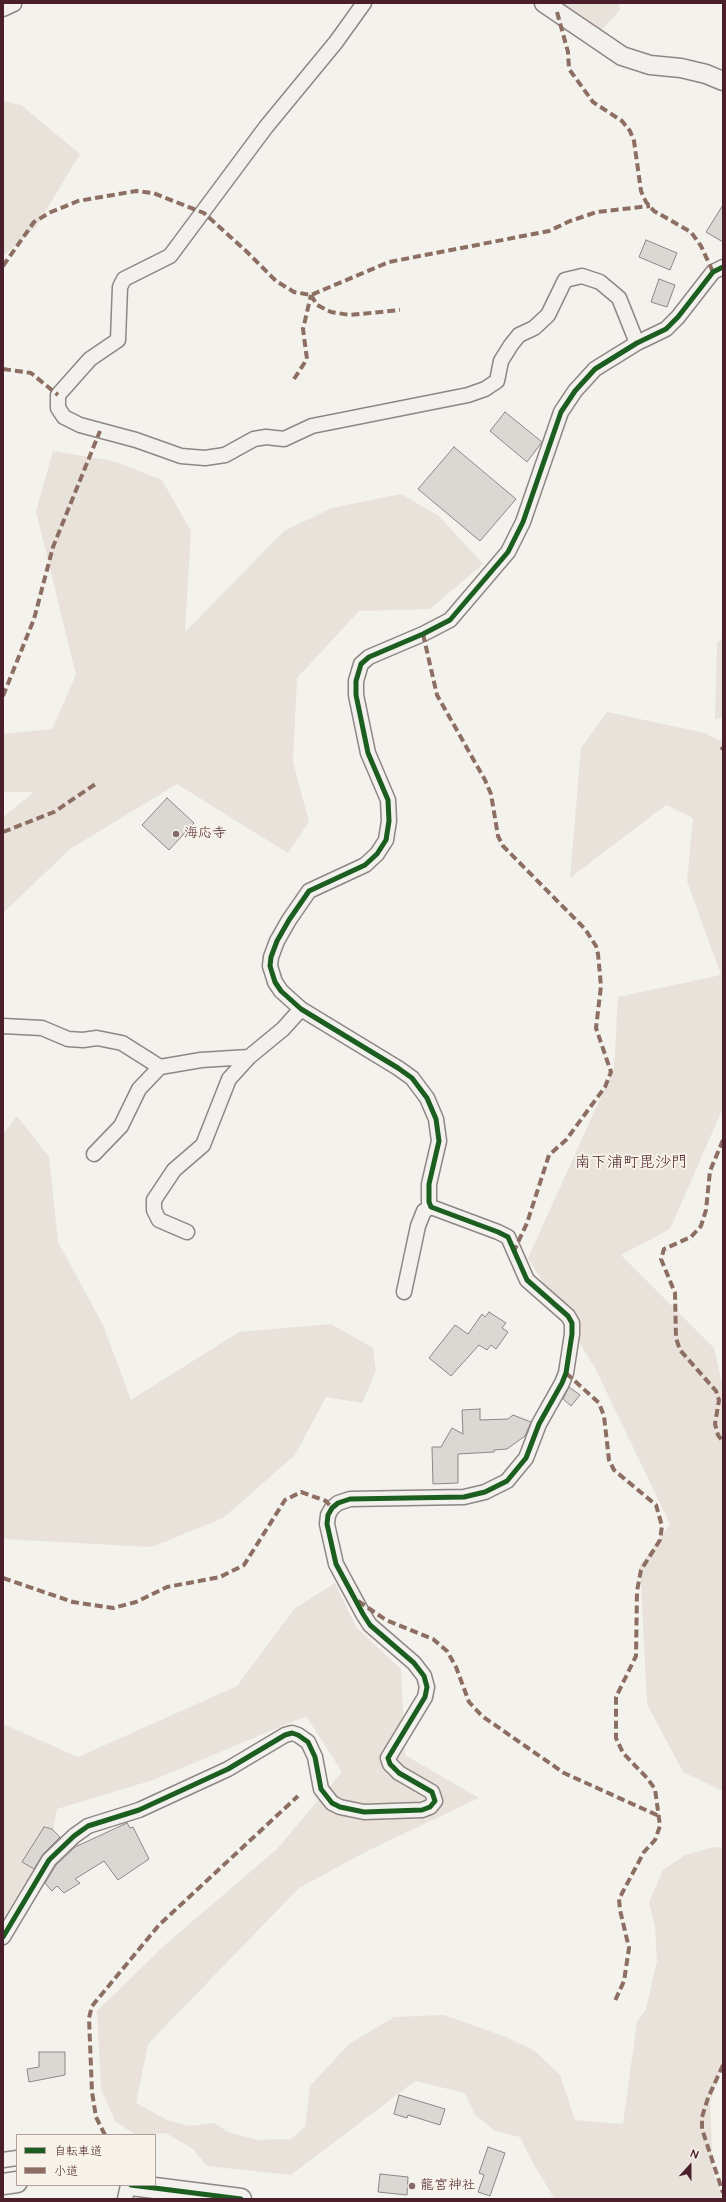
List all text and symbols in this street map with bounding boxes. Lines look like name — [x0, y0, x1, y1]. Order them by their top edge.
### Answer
place label: 海応寺 — [184, 826, 226, 842]
marker: 海応寺 — [171, 829, 181, 839]
district label: 南下浦町毘沙門 — [575, 1154, 687, 1174]
legend — [16, 2134, 156, 2186]
text: 自転車道 — [54, 2143, 102, 2160]
north arrow — [670, 2146, 710, 2186]
text: N — [689, 2146, 700, 2163]
text: 小道 — [54, 2163, 78, 2180]
place label: 龍宮神社 — [420, 2178, 476, 2194]
marker: 龍宮神社 — [407, 2181, 417, 2191]

